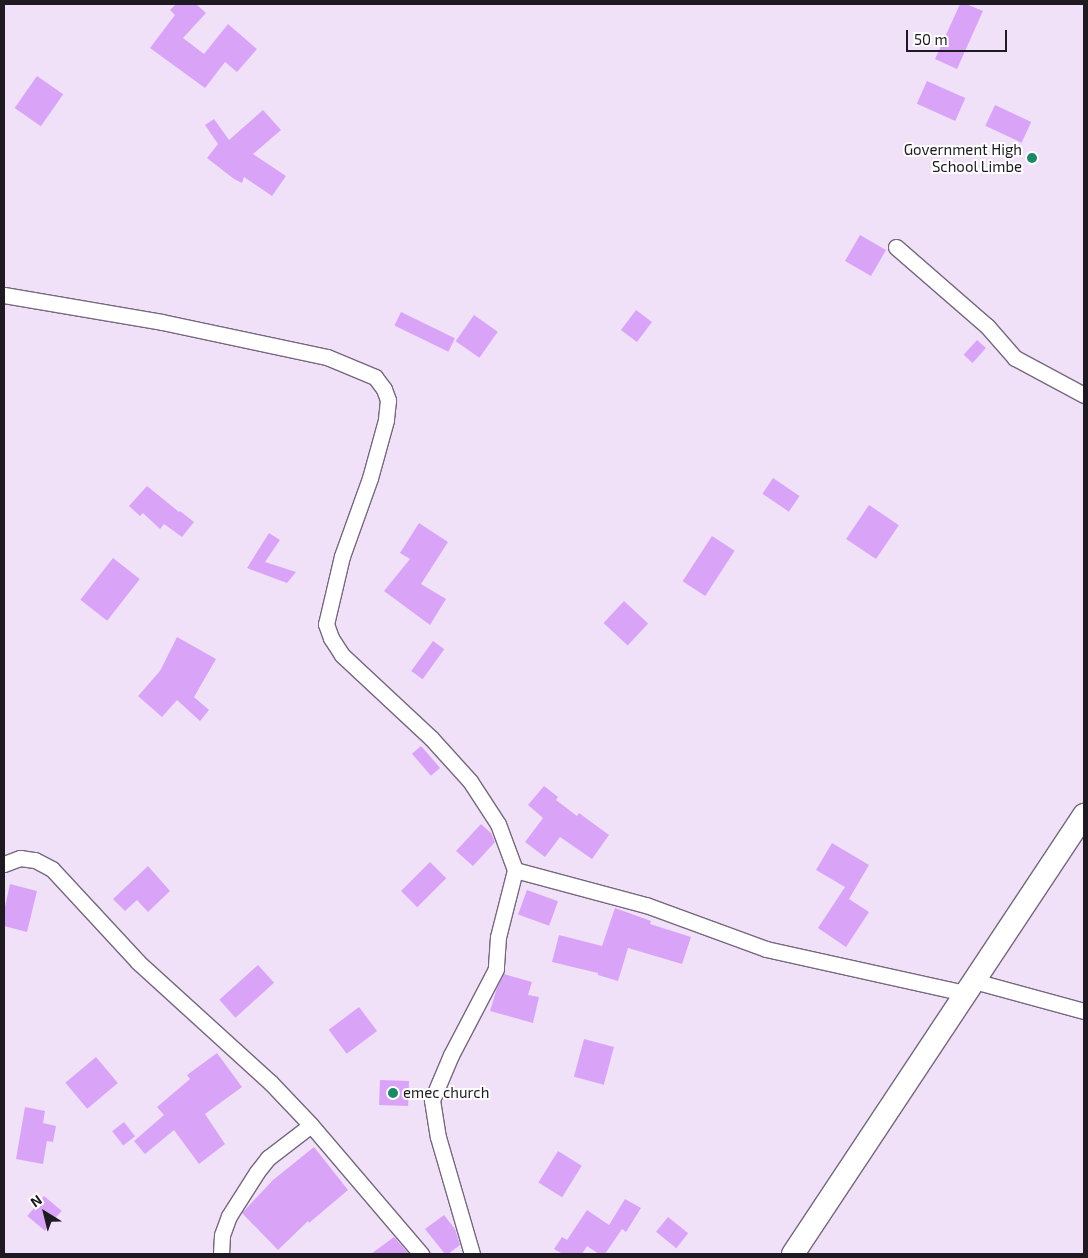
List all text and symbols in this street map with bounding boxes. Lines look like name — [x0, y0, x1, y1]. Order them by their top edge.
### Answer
scale bar — [908, 20, 1009, 52]
text: 50 m — [914, 30, 948, 48]
place label: Government High School Limbe — [904, 140, 1022, 175]
marker: Government High School Limbe — [1026, 152, 1038, 164]
place label: emec church — [403, 1084, 489, 1102]
marker: emec church — [387, 1087, 399, 1099]
north arrow — [20, 1188, 70, 1238]
text: N — [27, 1191, 45, 1210]

